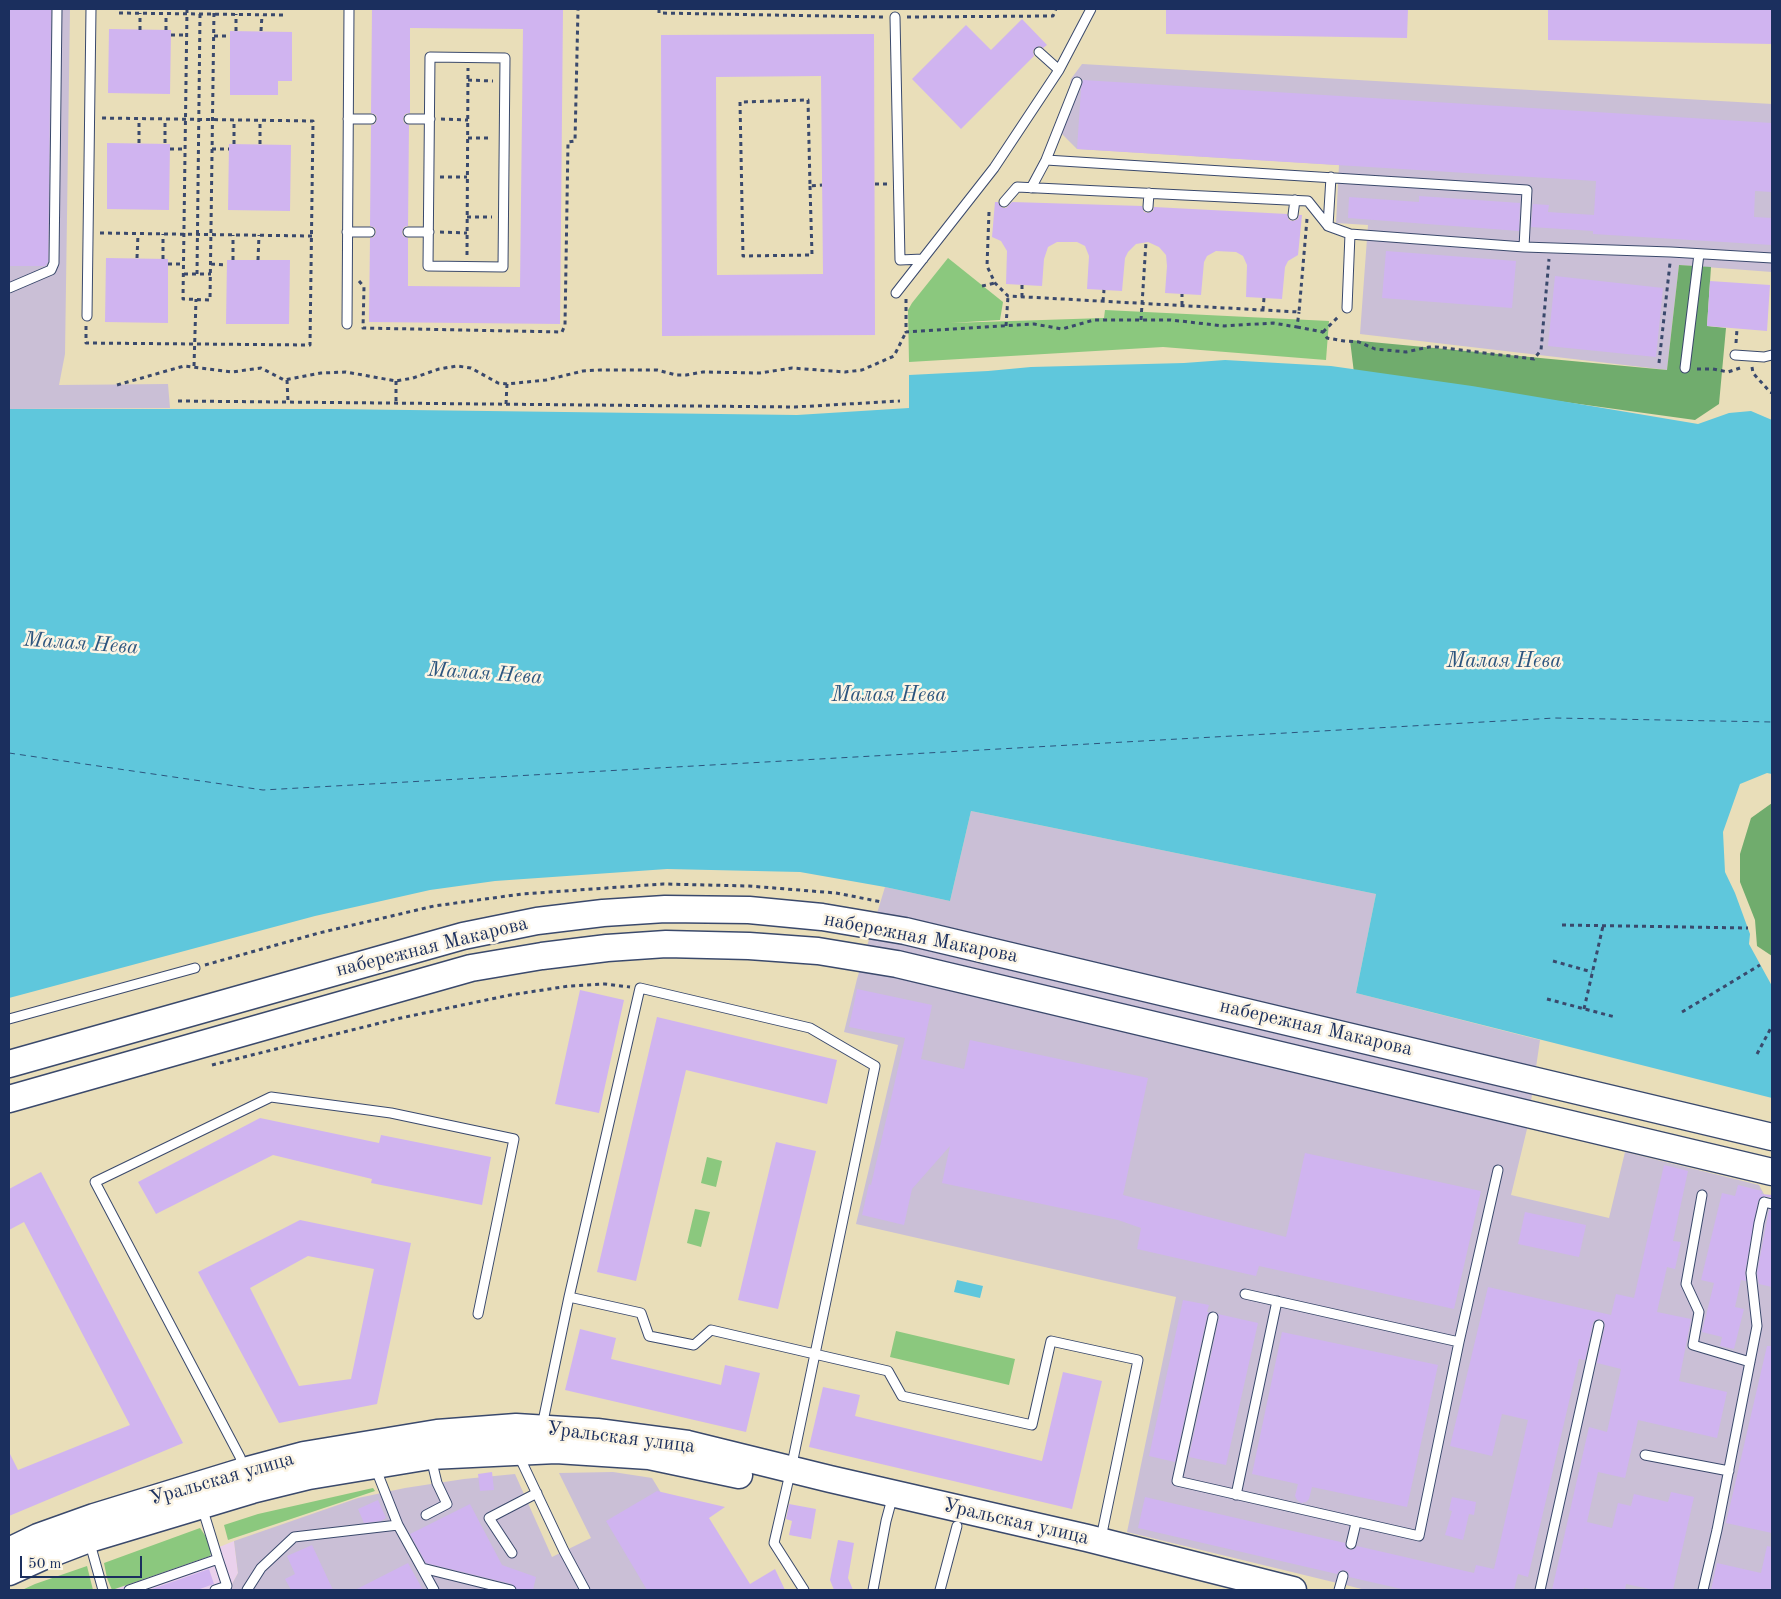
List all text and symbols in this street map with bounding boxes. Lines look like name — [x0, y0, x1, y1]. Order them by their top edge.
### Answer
water label: Малая Нева — [23, 627, 139, 661]
water label: Малая Нева — [1446, 648, 1562, 674]
water label: Малая Нева — [427, 657, 543, 691]
water label: Малая Нева — [831, 682, 947, 708]
street label: набережная Макарова — [822, 907, 1020, 969]
street label: набережная Макарова — [334, 912, 530, 982]
street label: набережная Макарова — [1217, 994, 1415, 1062]
street label: Уральская улица — [546, 1417, 696, 1459]
street label: Уральская улица — [147, 1447, 297, 1511]
street label: Уральская улица — [941, 1494, 1091, 1550]
scale bar — [22, 1546, 145, 1578]
text: 50 m — [28, 1557, 62, 1572]

